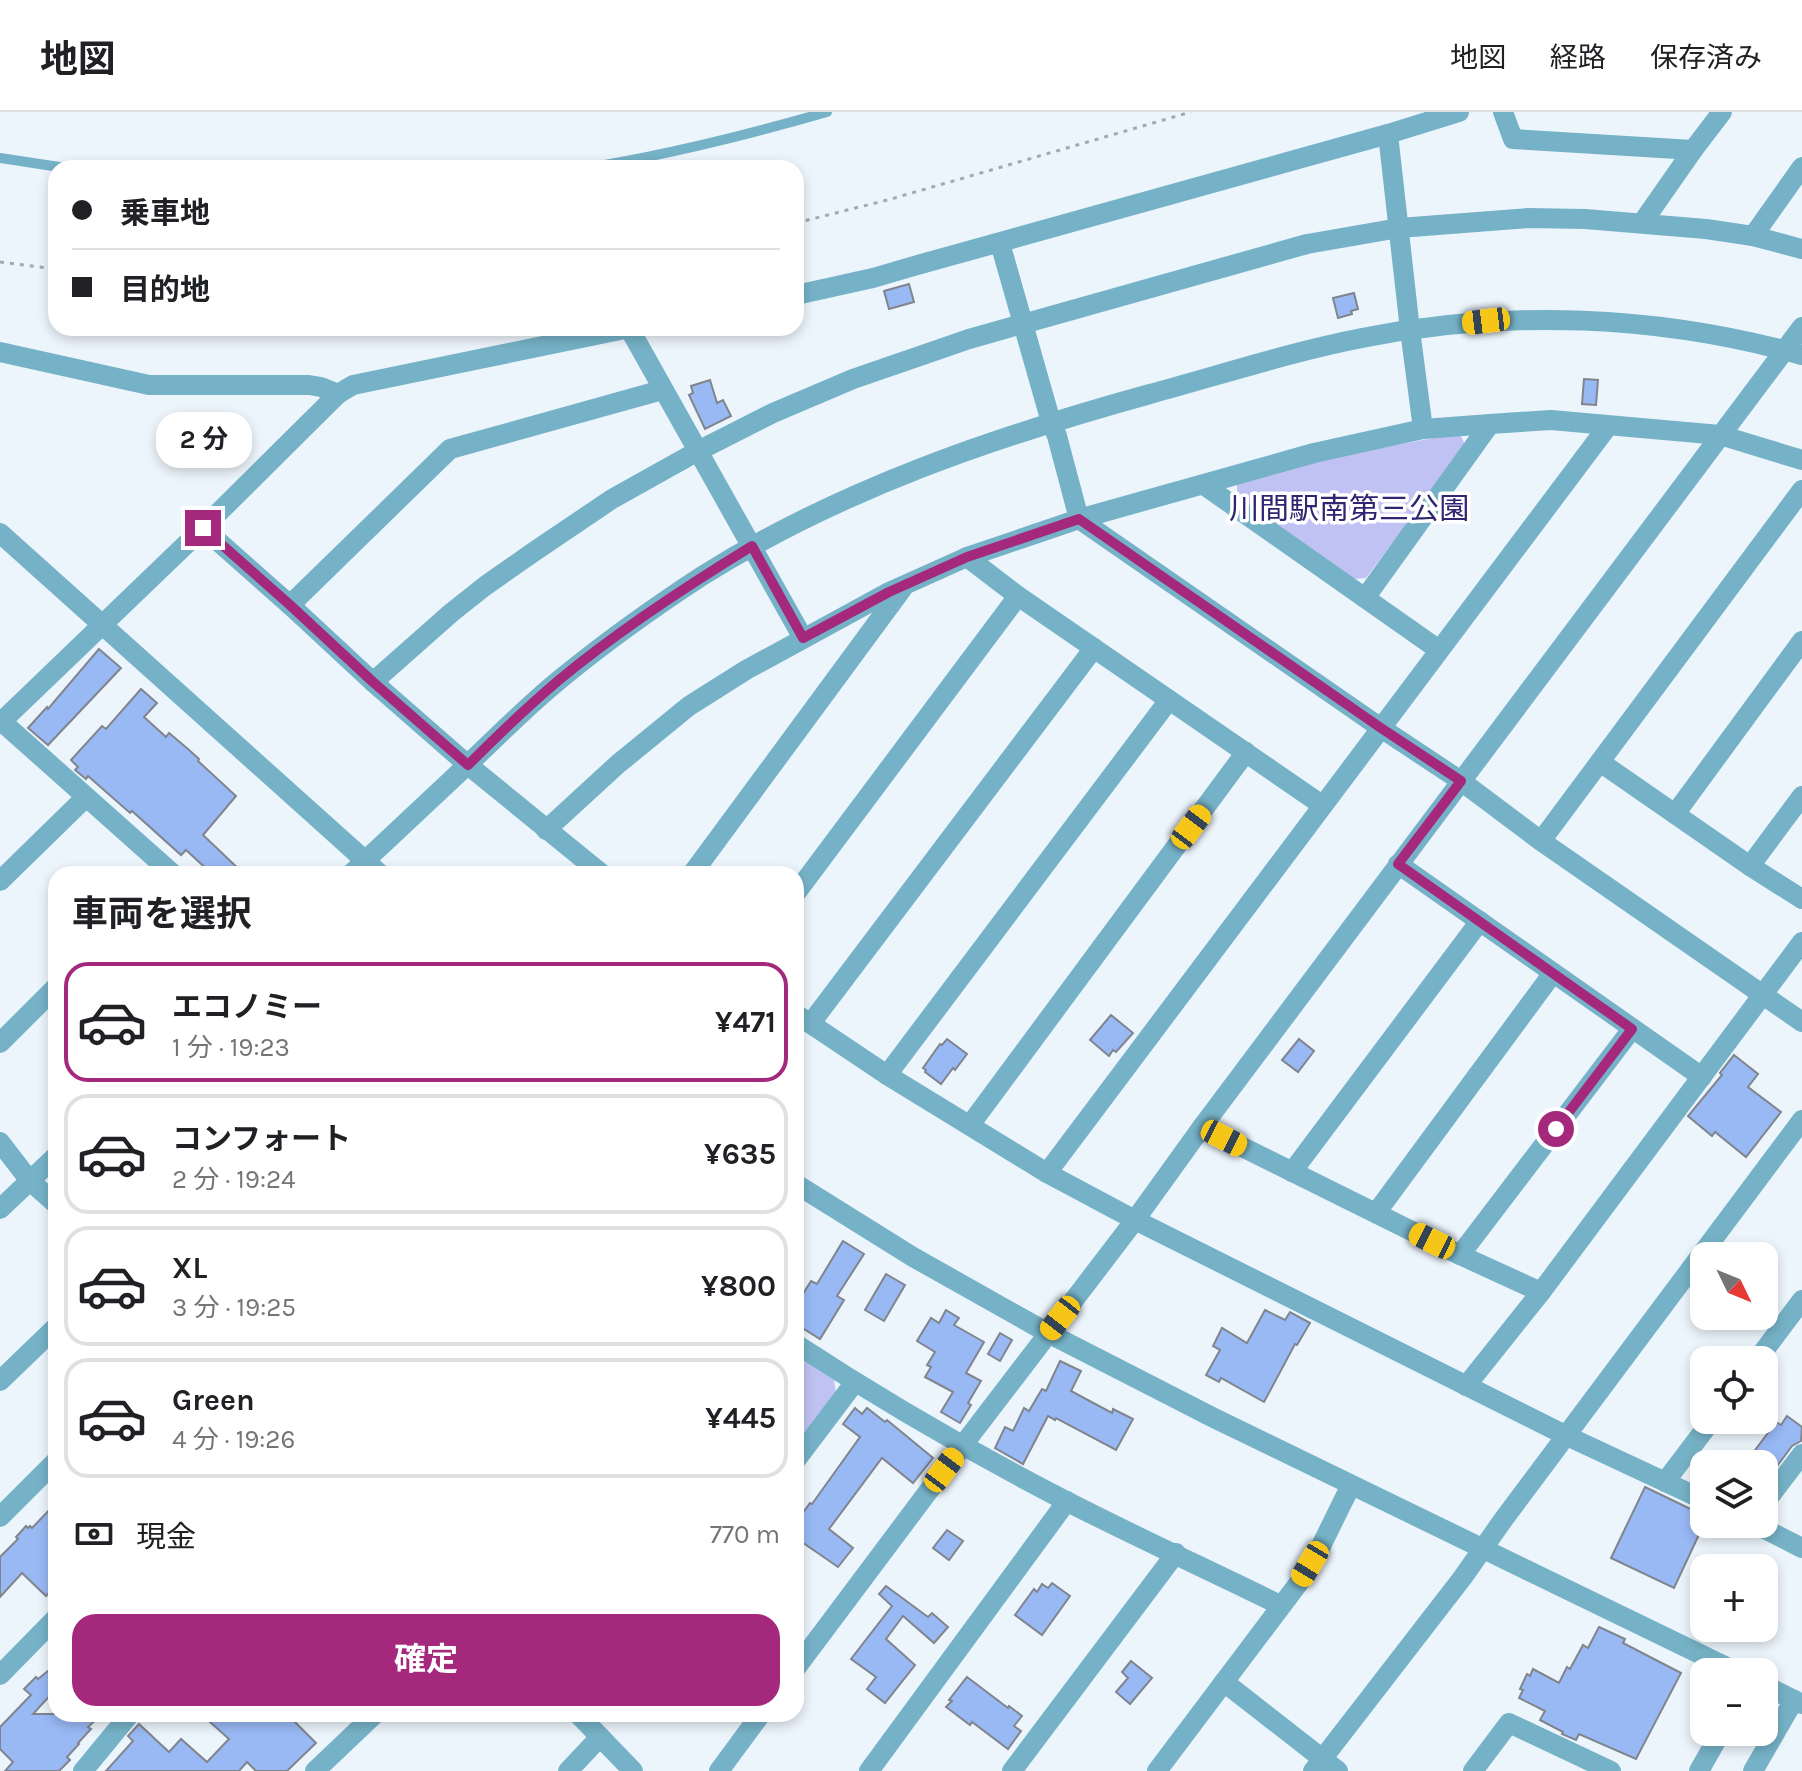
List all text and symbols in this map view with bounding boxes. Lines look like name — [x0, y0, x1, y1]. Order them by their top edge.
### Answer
text: 地図 — [40, 37, 116, 82]
text: 地図 — [1450, 41, 1506, 74]
text: 経路 — [1550, 41, 1606, 74]
text: 保存済み — [1650, 41, 1762, 74]
text: 乗車地 — [120, 195, 210, 231]
text: 目的地 — [120, 272, 210, 308]
car — [1461, 306, 1511, 336]
callout: 2 分 — [155, 412, 251, 468]
text: 2 分 — [180, 424, 228, 455]
park label: 川間駅南第三公園 — [1229, 491, 1469, 527]
route end — [185, 510, 221, 546]
car — [1167, 801, 1215, 853]
text: 車両を選択 — [72, 893, 252, 935]
icon: car — [76, 986, 148, 1058]
text: エコノミー — [172, 989, 322, 1025]
text: ¥471 — [715, 1004, 776, 1040]
text: 1 分 · 19:23 — [172, 1032, 290, 1063]
route start — [1538, 1111, 1574, 1147]
car — [1197, 1116, 1251, 1160]
icon: car — [76, 1118, 148, 1190]
text: コンフォート — [172, 1121, 351, 1157]
text: ¥635 — [704, 1136, 776, 1172]
text: 2 分 · 19:24 — [172, 1164, 296, 1195]
car — [1405, 1220, 1459, 1262]
north arrow — [1690, 1242, 1778, 1330]
map controls — [1690, 1242, 1778, 1746]
icon: car — [76, 1250, 148, 1322]
text: XL — [172, 1250, 207, 1286]
text: ¥800 — [701, 1268, 776, 1304]
text: 3 分 · 19:25 — [172, 1292, 296, 1323]
car — [1036, 1292, 1084, 1344]
button: locate — [1690, 1346, 1778, 1434]
icon: car — [76, 1382, 148, 1454]
text: Green — [172, 1382, 255, 1418]
text: ¥445 — [705, 1400, 776, 1436]
text: 4 分 · 19:26 — [172, 1424, 295, 1455]
car — [920, 1444, 968, 1496]
button: layers — [1690, 1450, 1778, 1538]
icon: cash — [72, 1512, 116, 1556]
text: 現金 — [136, 1519, 196, 1555]
text: 770 m — [710, 1519, 780, 1550]
car — [1287, 1537, 1333, 1591]
button: + — [1690, 1554, 1778, 1642]
button: 確定 — [72, 1614, 780, 1706]
button: − — [1690, 1658, 1778, 1746]

